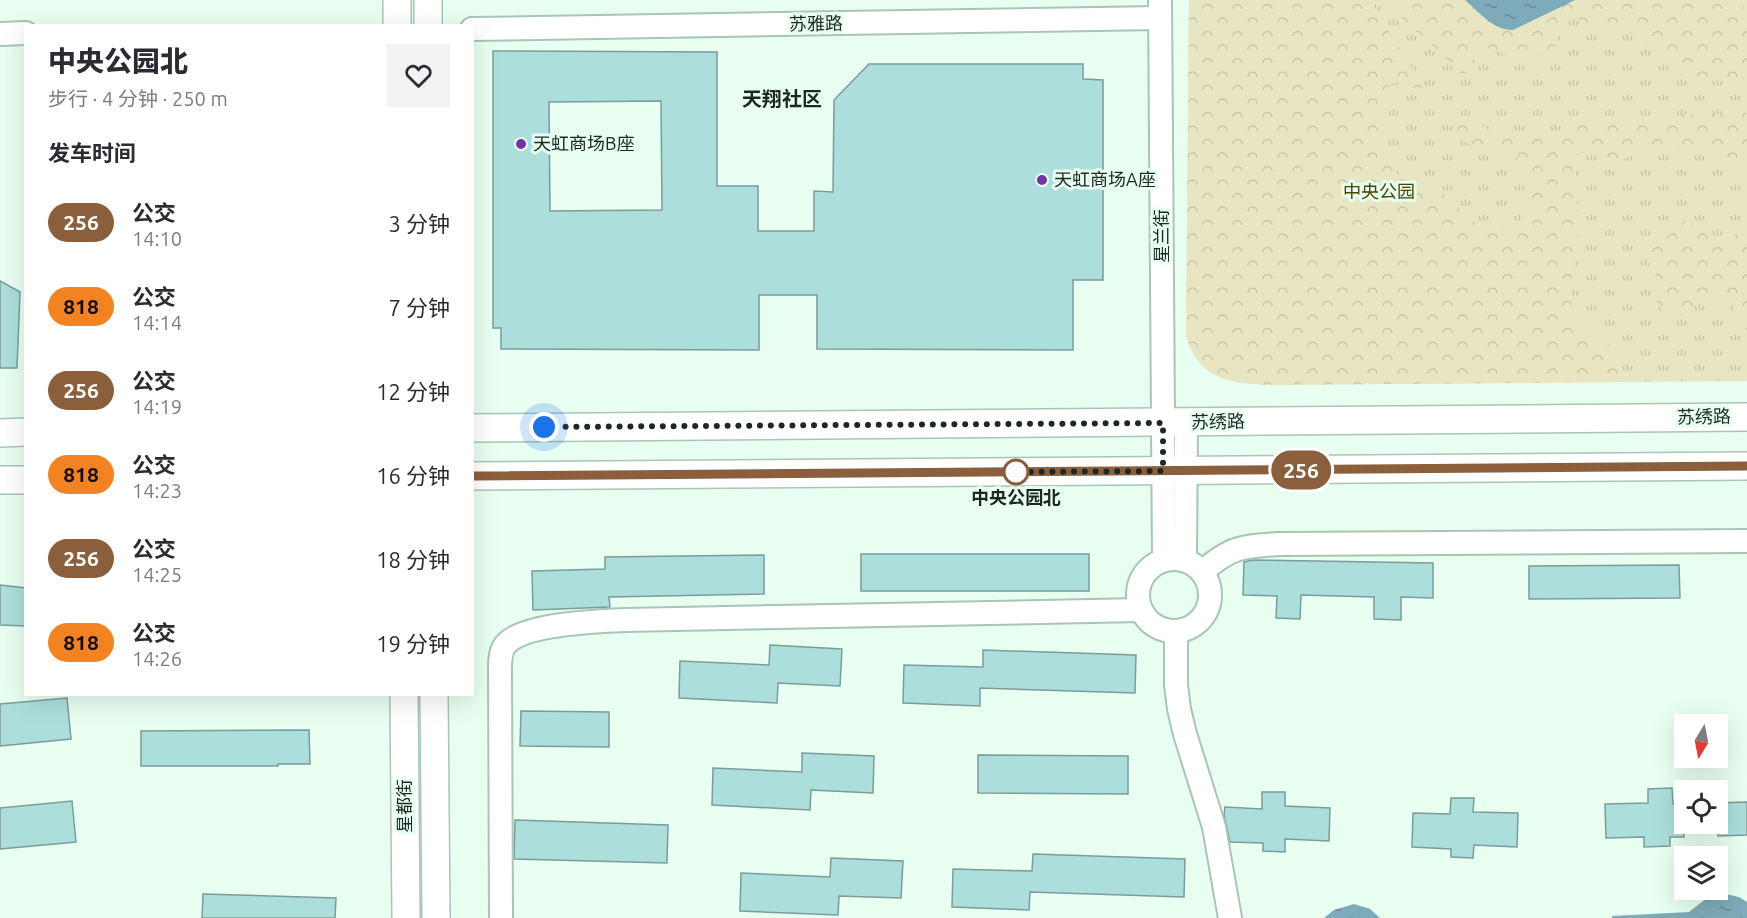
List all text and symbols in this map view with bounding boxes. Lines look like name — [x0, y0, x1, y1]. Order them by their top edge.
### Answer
street label: 苏雅路 — [789, 13, 843, 33]
button: heart — [387, 44, 450, 107]
text: 中央公园北 — [48, 45, 188, 76]
text: 步行 · 4 分钟 · 250 m — [48, 87, 228, 110]
district label: 天翔社区 — [742, 87, 822, 110]
place label: 天虹商场B座 — [533, 133, 634, 153]
marker: 天虹商场B座 — [514, 137, 528, 151]
text: 发车时间 — [48, 140, 136, 165]
place label: 天虹商场A座 — [1054, 169, 1156, 189]
marker: 天虹商场A座 — [1035, 173, 1049, 187]
park label: 中央公园 — [1343, 181, 1415, 201]
text: 公交 — [132, 200, 176, 225]
street label: 星兰街 — [1151, 209, 1171, 263]
text: 256 — [63, 210, 99, 234]
text: 3 分钟 — [389, 211, 450, 236]
text: 14:10 — [132, 227, 182, 250]
text: 公交 — [132, 284, 176, 309]
text: 818 — [63, 294, 99, 318]
text: 7 分钟 — [389, 295, 450, 320]
text: 14:14 — [132, 311, 182, 334]
text: 公交 — [132, 368, 176, 393]
text: 256 — [63, 378, 99, 402]
text: 12 分钟 — [376, 379, 450, 404]
text: 14:19 — [132, 395, 182, 418]
street label: 苏绣路 — [1677, 406, 1731, 426]
street label: 苏绣路 — [1191, 411, 1245, 431]
your location — [529, 412, 559, 442]
line badge: 256 — [1266, 450, 1336, 490]
text: 公交 — [132, 452, 176, 477]
text: 256 — [1283, 458, 1319, 482]
marker: 中央公园北 — [1003, 459, 1029, 485]
text: 818 — [63, 462, 99, 486]
text: 16 分钟 — [376, 463, 450, 488]
text: 14:23 — [132, 479, 182, 502]
place label: 中央公园北 — [971, 487, 1061, 507]
text: 公交 — [132, 536, 176, 561]
text: 256 — [63, 546, 99, 570]
text: 18 分钟 — [376, 547, 450, 572]
text: 14:25 — [132, 563, 182, 586]
text: 公交 — [132, 620, 176, 645]
text: 818 — [63, 630, 99, 654]
text: 19 分钟 — [376, 631, 450, 656]
text: 14:26 — [132, 647, 182, 670]
north arrow — [1674, 714, 1728, 768]
map controls — [1674, 714, 1728, 900]
street label: 星都街 — [394, 779, 414, 833]
button: locate — [1674, 780, 1728, 834]
button: layers — [1674, 846, 1728, 900]

